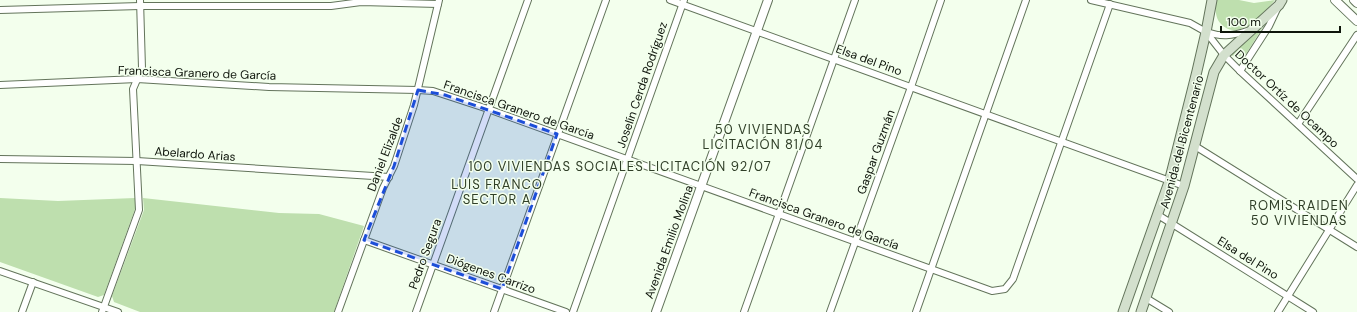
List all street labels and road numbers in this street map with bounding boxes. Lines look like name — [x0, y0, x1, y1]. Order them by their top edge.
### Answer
street label: Joselín Cerda Rodríguez — [613, 20, 671, 150]
street label: Elsa del Pino — [834, 41, 904, 79]
street label: Doctor Ortíz de Ocampo — [1232, 47, 1342, 151]
street label: Francisca Granero de García — [118, 62, 276, 84]
street label: Avenida del Bicentenario — [1157, 74, 1207, 210]
street label: Francisca Granero de García — [442, 77, 596, 143]
street label: Gaspar Guzmán — [853, 107, 899, 197]
street label: Daniel Elizalde — [363, 114, 407, 194]
street label: Abelardo Arias — [154, 143, 236, 165]
street label: Avenida Emilio Molina — [641, 183, 697, 301]
street label: Francisca Granero de García — [747, 184, 901, 254]
street label: Pedro Segura — [405, 217, 445, 291]
street label: Elsa del Pino — [1214, 233, 1282, 283]
street label: Diógenes Carrizo — [444, 250, 538, 298]

